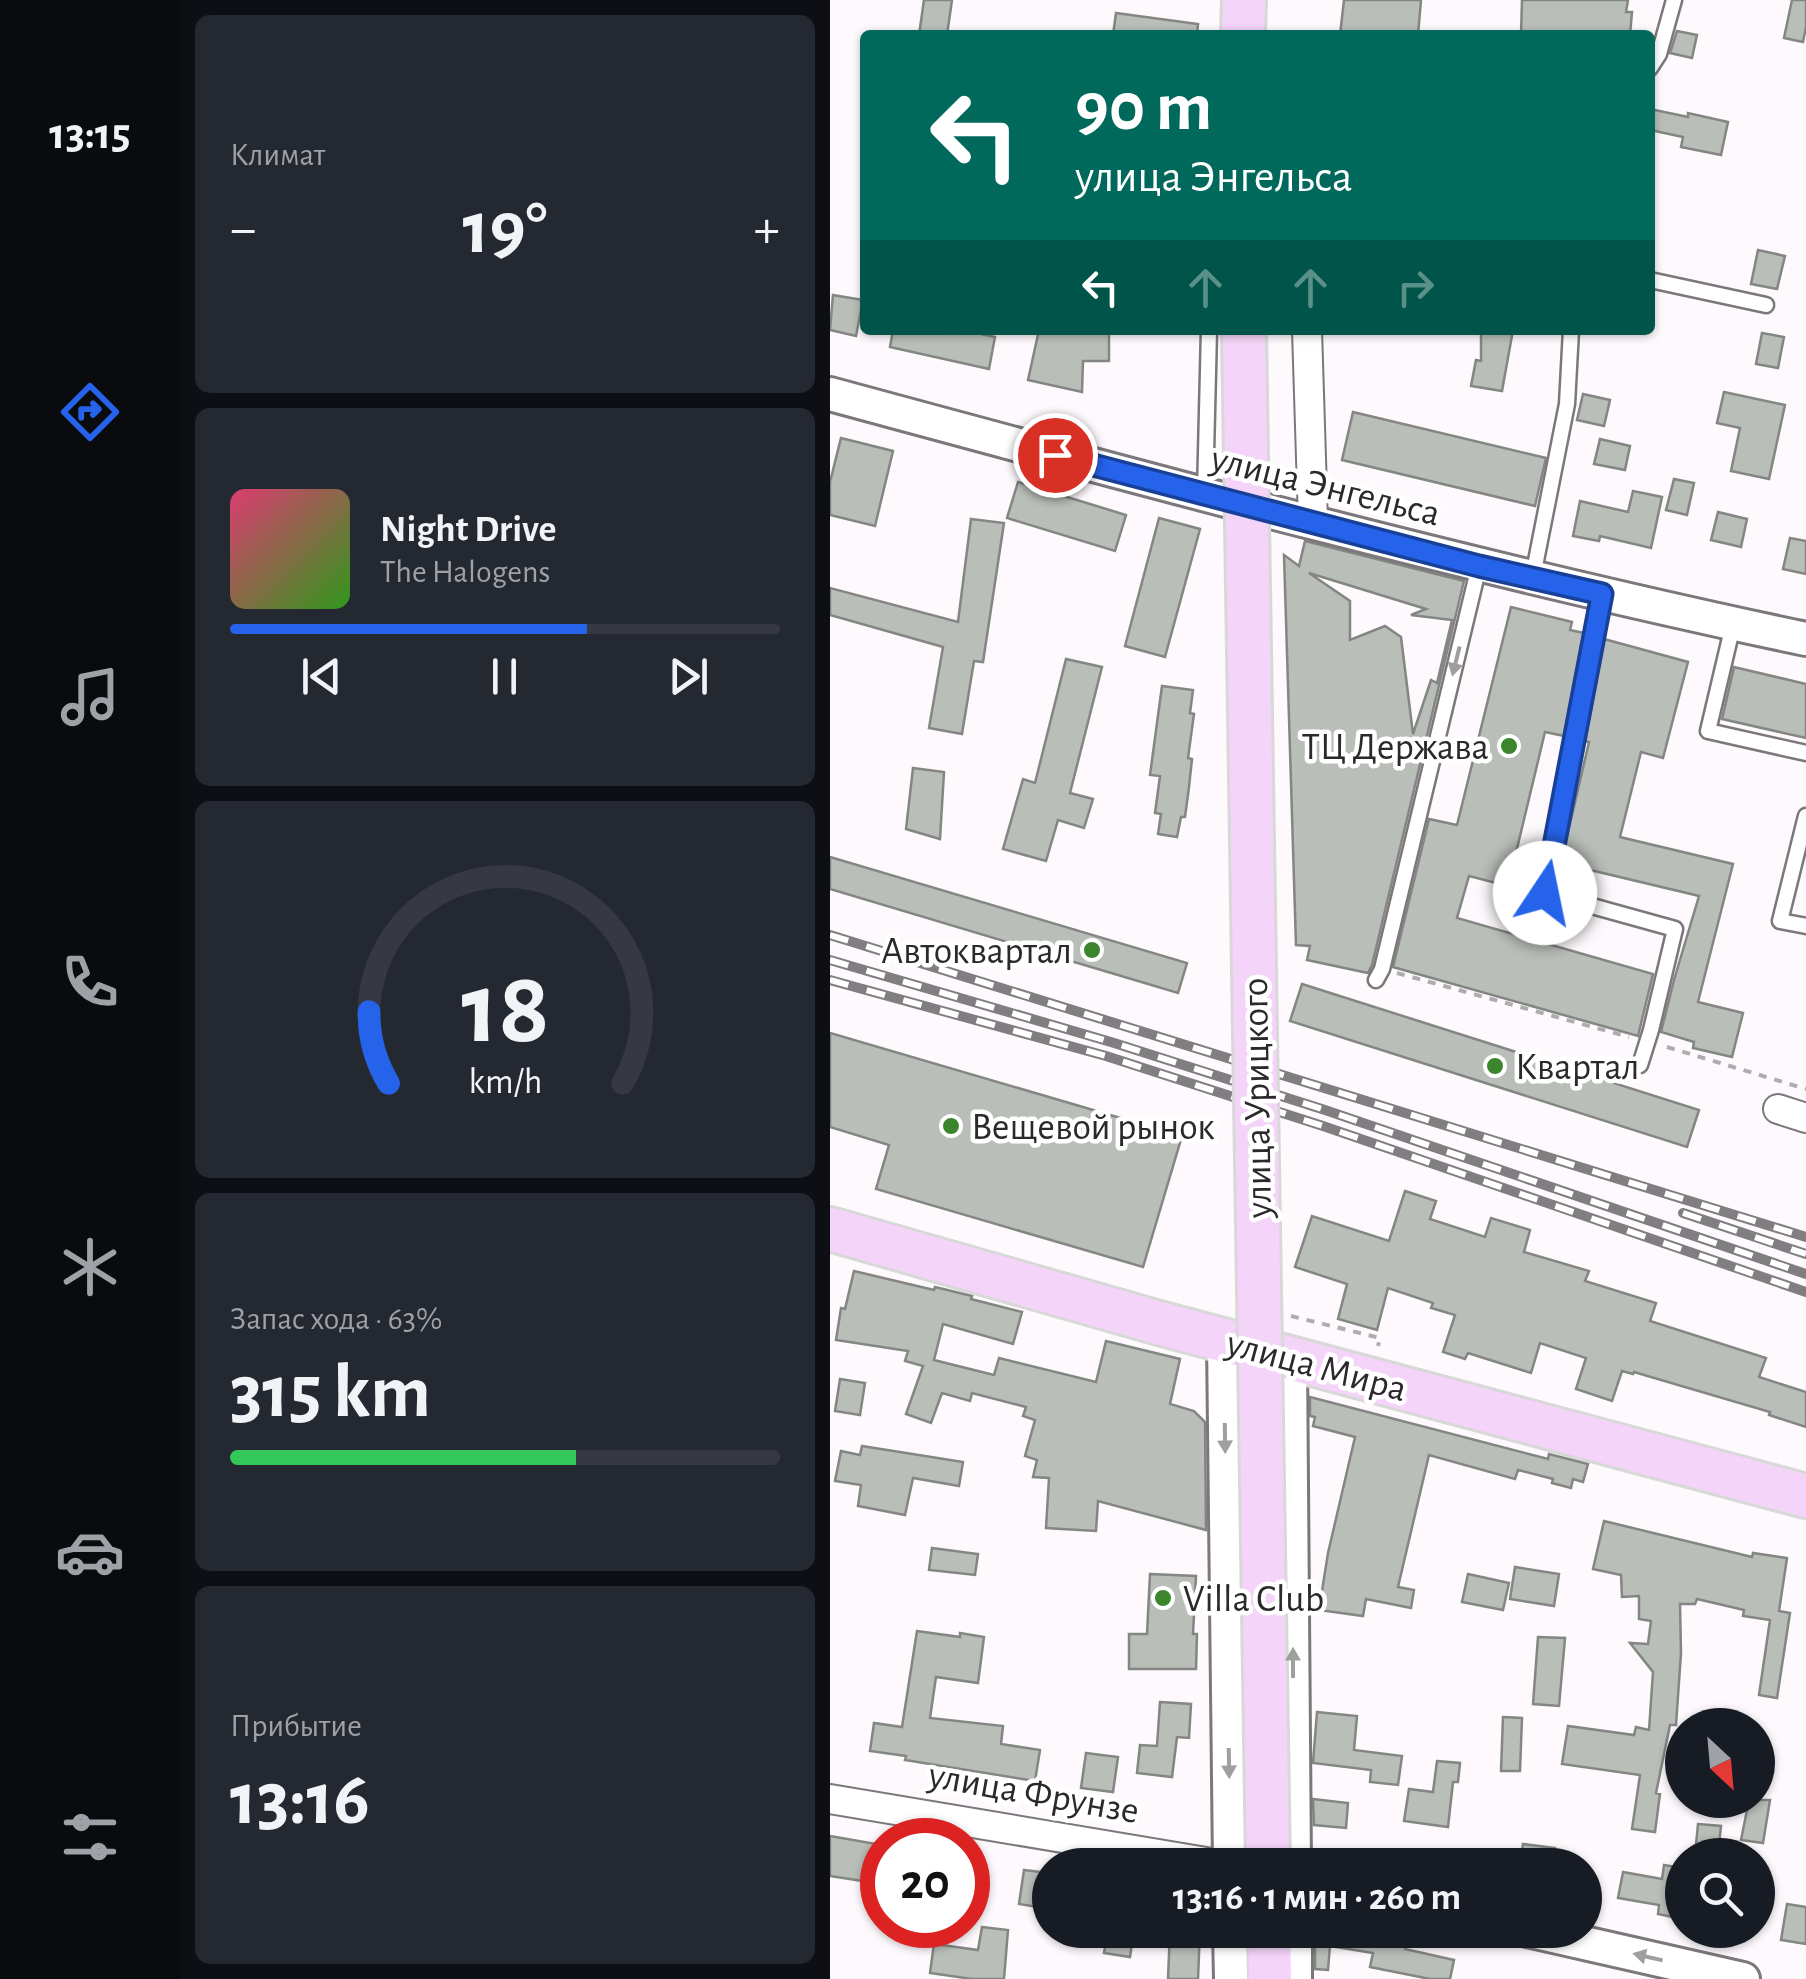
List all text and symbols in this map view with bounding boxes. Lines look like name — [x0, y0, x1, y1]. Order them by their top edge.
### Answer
icon: left — [910, 70, 1040, 200]
text: 90 m — [1075, 73, 1212, 143]
text: 13:15 — [49, 112, 131, 157]
text: Климат — [230, 139, 325, 171]
text: улица Энгельса — [1075, 155, 1353, 200]
text: 19° — [462, 192, 548, 267]
text: − — [230, 202, 256, 257]
text: + — [754, 202, 780, 257]
icon: left — [1073, 260, 1128, 315]
icon: ahead — [1178, 260, 1233, 315]
icon: ahead — [1283, 260, 1338, 315]
icon: right — [1388, 260, 1443, 315]
icon: directions — [55, 377, 125, 447]
pin — [1013, 413, 1098, 498]
icon: arrive — [1028, 428, 1083, 483]
street label: улица Энгельса — [1206, 440, 1444, 534]
text: Night Drive — [380, 511, 556, 549]
text: The Halogens — [380, 556, 550, 588]
one-way arrow — [1448, 646, 1463, 677]
icon: previous — [294, 649, 349, 704]
icon: pause — [477, 649, 532, 704]
icon: next — [661, 649, 716, 704]
icon: music — [55, 662, 125, 732]
place label: ТЦ Держава — [1302, 729, 1489, 767]
marker: ТЦ Держава — [1498, 735, 1520, 757]
position arrow — [1493, 841, 1597, 945]
place label: Автоквартал — [881, 933, 1072, 971]
marker: Автоквартал — [1081, 939, 1103, 961]
icon: phone — [55, 947, 125, 1017]
text: 18 — [461, 958, 549, 1062]
street label: улица Урицкого — [1237, 977, 1279, 1220]
place label: Квартал — [1515, 1049, 1640, 1087]
marker: Квартал — [1484, 1055, 1506, 1077]
text: km/h — [468, 1064, 542, 1100]
place label: Вещевой рынок — [971, 1109, 1215, 1147]
marker: Вещевой рынок — [940, 1115, 962, 1137]
icon: climate — [55, 1232, 125, 1302]
text: Запас хода · 63% — [230, 1303, 442, 1335]
street label: улица Мира — [1222, 1324, 1410, 1409]
text: 315 km — [230, 1356, 431, 1431]
one-way arrow — [1218, 1422, 1234, 1454]
icon: car — [55, 1517, 125, 1587]
place label: Villa Club — [1183, 1581, 1324, 1619]
marker: Villa Club — [1152, 1587, 1174, 1609]
one-way arrow — [1285, 1646, 1301, 1678]
north arrow — [1665, 1708, 1775, 1818]
map controls — [1665, 1708, 1775, 1948]
text: Прибытие — [230, 1710, 362, 1742]
one-way arrow — [1221, 1747, 1237, 1779]
street label: улица Фрунзе — [925, 1757, 1142, 1831]
text: 13:16 — [230, 1763, 370, 1838]
icon: filters — [55, 1802, 125, 1872]
speed limit sign: 20 — [860, 1818, 990, 1948]
button: search — [1665, 1838, 1775, 1948]
text: 13:16 · 1 мин · 260 m — [1173, 1879, 1461, 1917]
one-way arrow — [1632, 1949, 1663, 1965]

